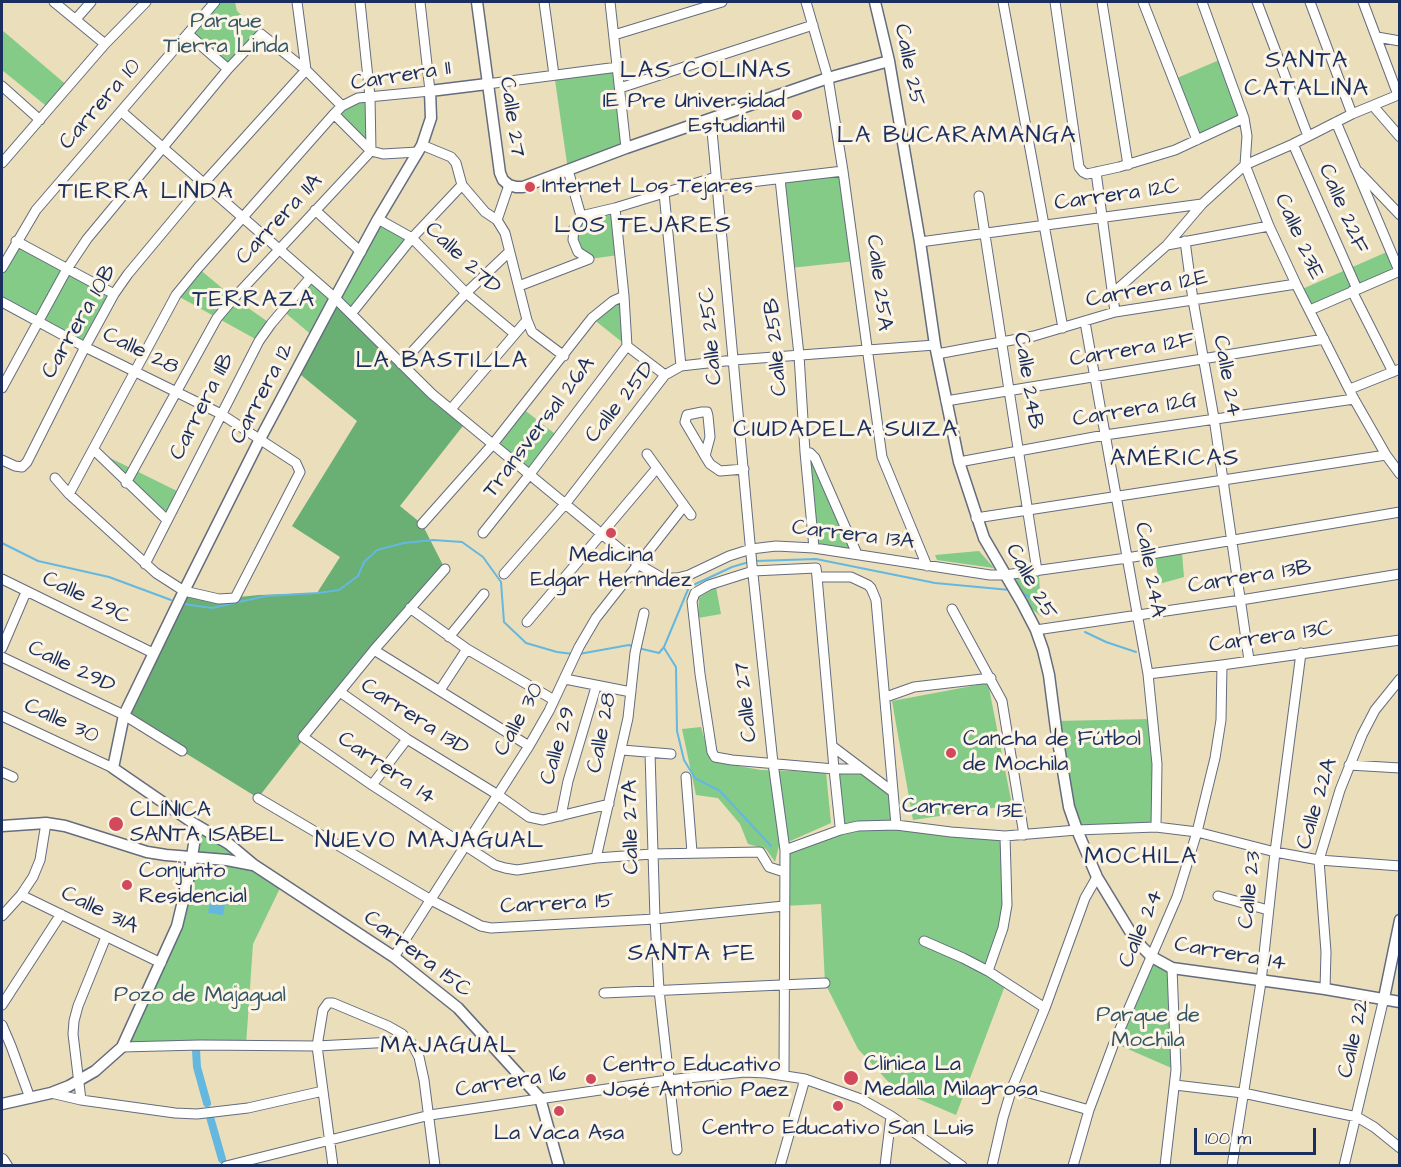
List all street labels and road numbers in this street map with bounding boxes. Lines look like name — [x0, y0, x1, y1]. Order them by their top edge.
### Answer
street label: Calle 25 — [887, 22, 929, 108]
street label: Carrera 10 — [54, 54, 148, 156]
street label: Carrera 11 — [349, 56, 453, 98]
street label: Calle 27 — [492, 75, 530, 159]
street label: Calle 22F — [1311, 160, 1373, 258]
street label: Carrera 11A — [231, 169, 329, 271]
street label: Carrera 12C — [1053, 174, 1181, 218]
street label: Calle 23E — [1267, 190, 1329, 284]
street label: Calle 27D — [418, 217, 506, 301]
street label: Calle 25A — [859, 233, 897, 333]
street label: Carrera 10B — [37, 260, 123, 384]
street label: Carrera 12E — [1084, 265, 1210, 315]
street label: Calle 25C — [695, 286, 729, 386]
street label: Calle 25B — [760, 297, 794, 397]
street label: Calle 28 — [98, 322, 182, 382]
street label: Carrera 12F — [1068, 328, 1196, 374]
street label: Calle 24B — [1006, 331, 1048, 431]
street label: Calle 24 — [1206, 333, 1246, 419]
street label: Carrera 12 — [225, 339, 301, 449]
street label: Carrera 11B — [165, 349, 241, 465]
street label: Transversal 26A — [478, 352, 602, 504]
street label: Calle 25D — [580, 357, 662, 449]
street label: Carrera 12G — [1071, 388, 1199, 434]
street label: Carrera 13A — [790, 515, 916, 557]
street label: Calle 24A — [1128, 520, 1170, 620]
street label: Calle 25 — [998, 539, 1062, 625]
street label: Carrera 13B — [1186, 555, 1314, 601]
street label: Calle 29C — [37, 566, 135, 632]
street label: Carrera 13C — [1207, 616, 1335, 660]
street label: Calle 29D — [23, 636, 119, 700]
street label: Calle 27 — [730, 661, 764, 743]
street label: Carrera 13D — [355, 673, 473, 763]
street label: Calle 30 — [489, 679, 551, 761]
street label: Calle 28 — [582, 691, 624, 775]
street label: Calle 30 — [19, 693, 103, 751]
street label: Calle 29 — [535, 704, 583, 788]
street label: Carrera 14 — [332, 726, 440, 812]
street label: Calle 22A — [1292, 755, 1344, 853]
street label: Calle 27A — [618, 779, 646, 875]
street label: Carrera 13E — [901, 794, 1025, 826]
street label: Calle 23 — [1234, 850, 1268, 930]
street label: Calle 31A — [56, 881, 142, 941]
street label: Calle 24 — [1114, 886, 1170, 972]
street label: Carrera 15 — [500, 889, 614, 921]
street label: Carrera 15C — [358, 906, 476, 1004]
street label: Carrera 14 — [1172, 932, 1288, 978]
street label: Calle 22 — [1333, 997, 1377, 1081]
street label: Carrera 16 — [454, 1061, 568, 1105]

